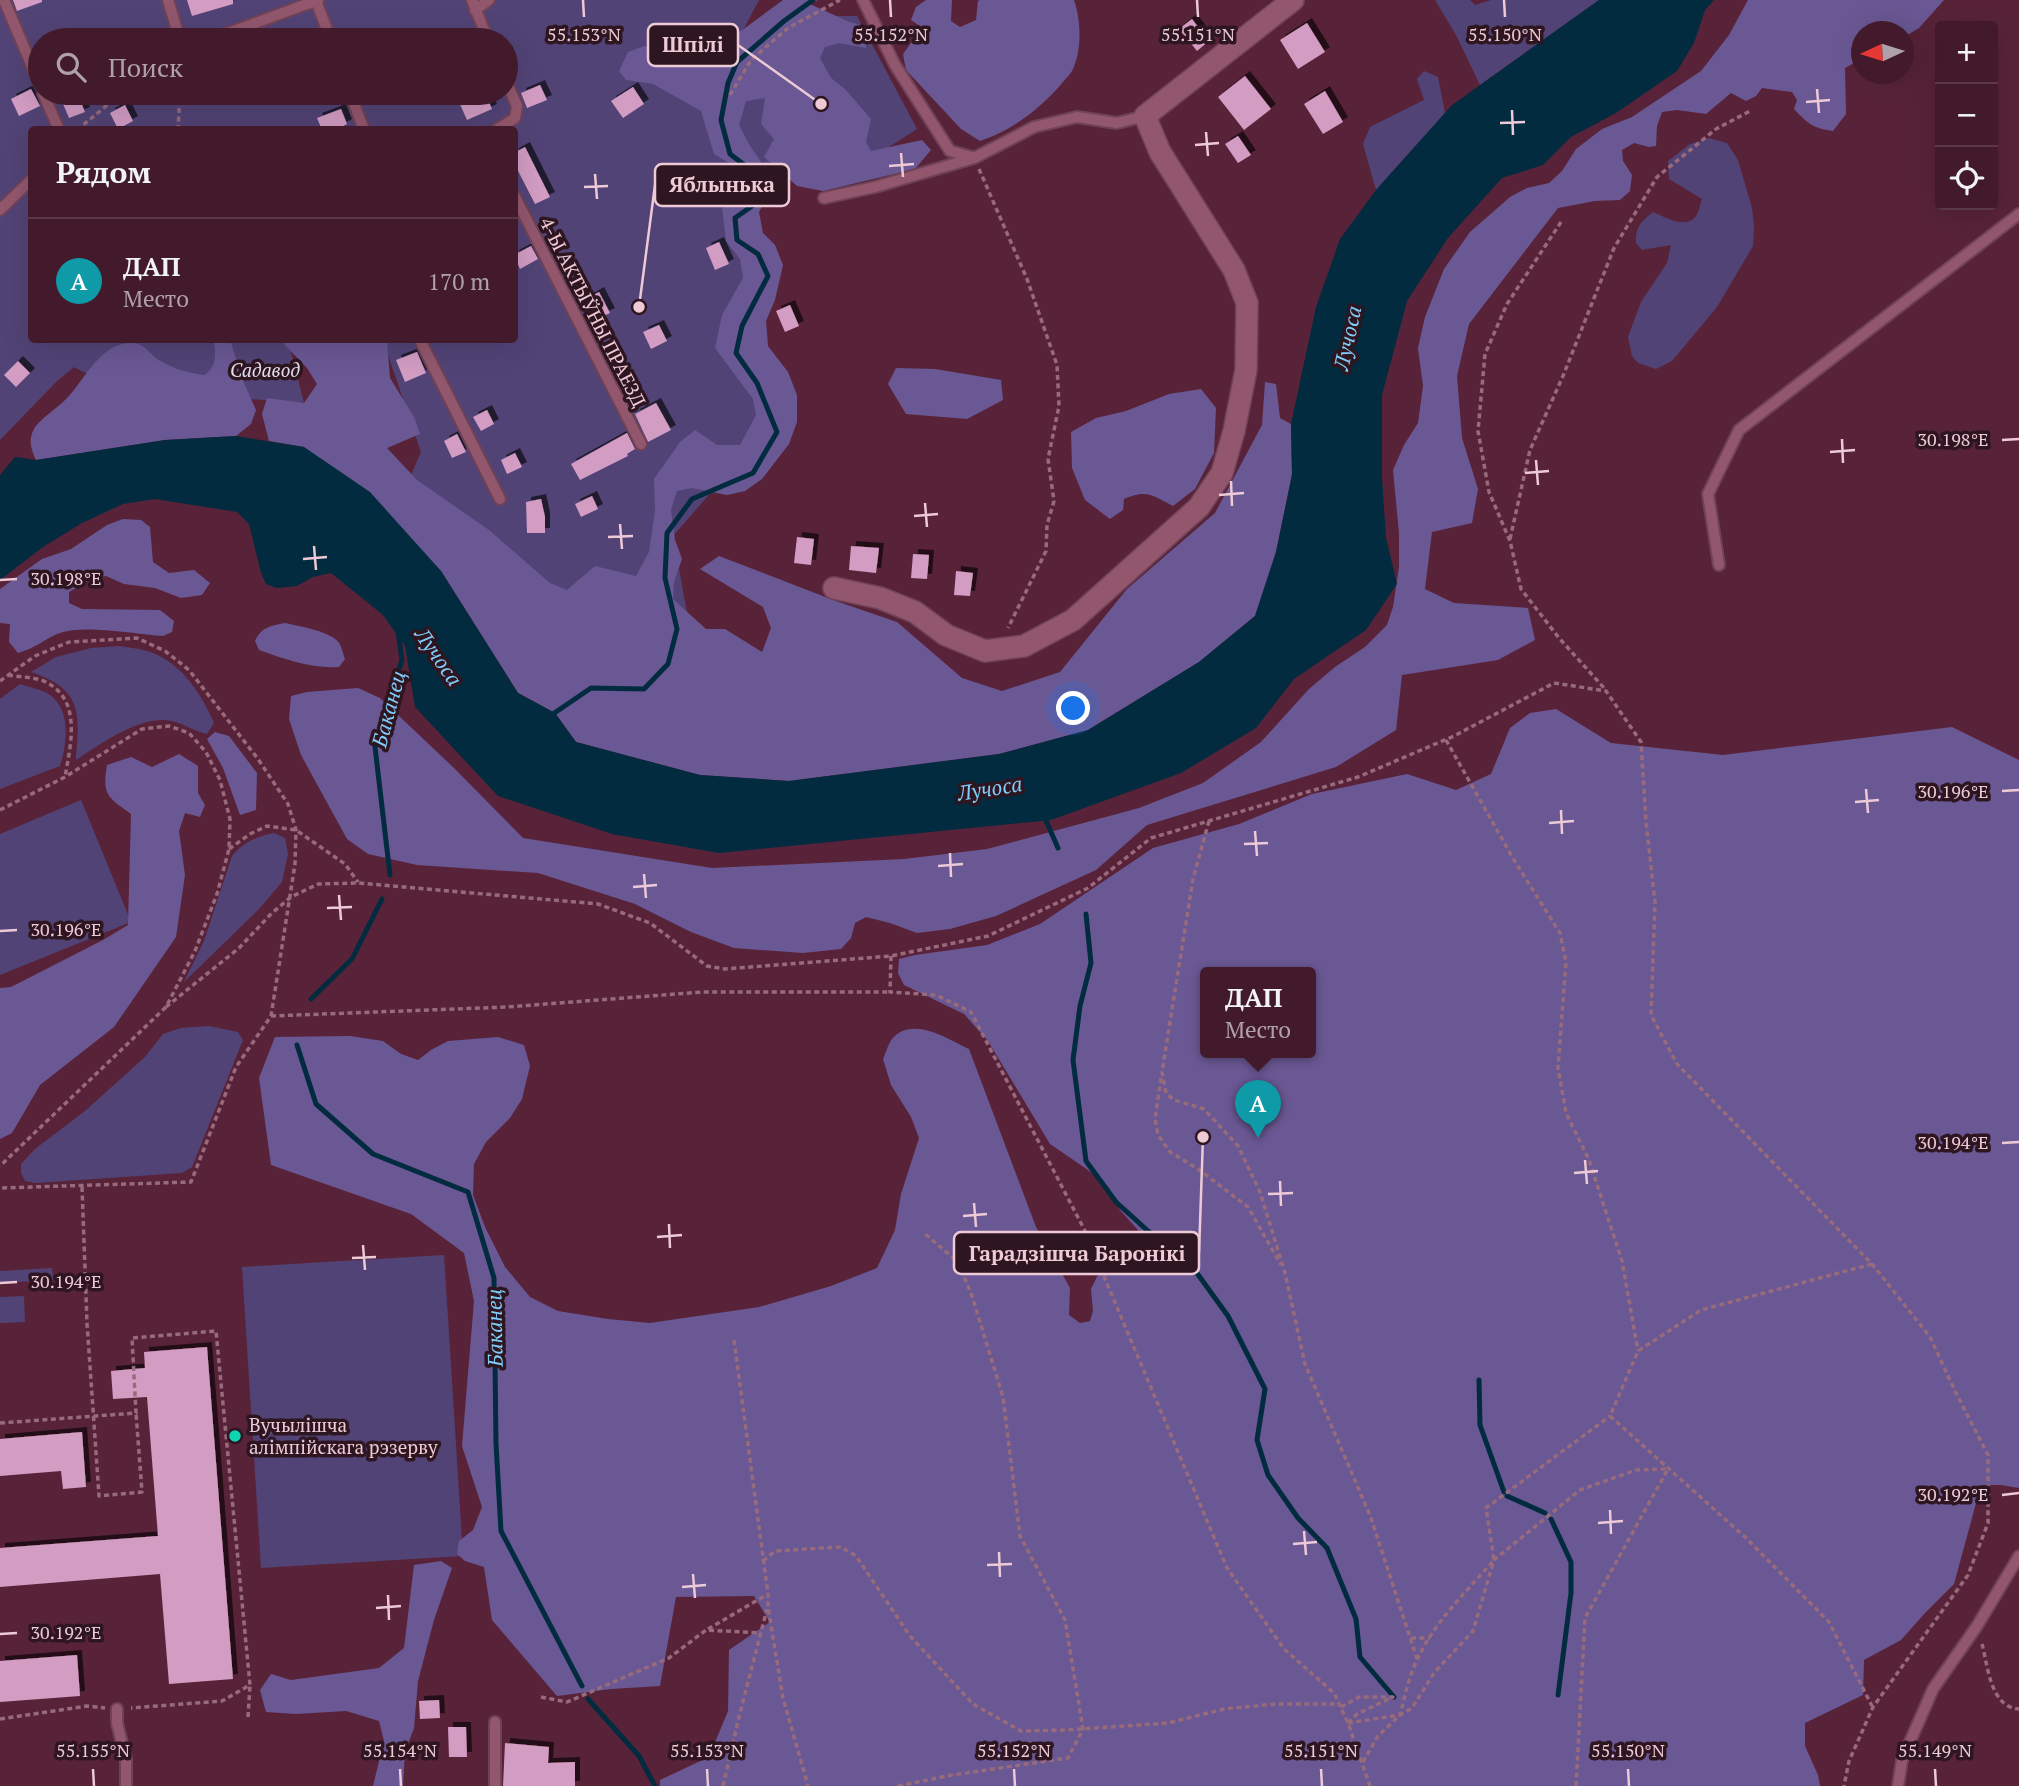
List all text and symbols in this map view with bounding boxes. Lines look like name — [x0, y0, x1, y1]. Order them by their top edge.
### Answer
north arrow — [1851, 21, 1914, 84]
map controls — [1935, 21, 1998, 210]
button: + — [1935, 21, 1998, 84]
text: 55.153°N — [547, 22, 621, 46]
text: 55.152°N — [854, 22, 928, 46]
text: 55.151°N — [1161, 22, 1235, 46]
text: 55.150°N — [1468, 22, 1542, 46]
callout: Шпілі — [648, 24, 738, 66]
search box — [28, 28, 518, 105]
text: Шпілі — [662, 30, 724, 58]
icon: search — [52, 48, 90, 86]
text: Поиск — [108, 50, 183, 84]
button: − — [1935, 84, 1998, 147]
button: locate — [1935, 147, 1998, 210]
text: Рядом — [56, 152, 151, 192]
callout: Яблынька — [655, 164, 789, 206]
text: Яблынька — [669, 170, 775, 198]
street label: 4-Ы АКТЫЎНЫ ПРАЕЗД — [535, 213, 652, 411]
text: ДАП — [123, 249, 181, 283]
text: A — [71, 266, 87, 297]
text: 170 m — [428, 266, 490, 297]
text: Место — [123, 283, 189, 314]
water label: Лучоса — [1326, 303, 1367, 373]
park label: Садавод — [230, 357, 300, 382]
text: 30.198°E — [1917, 427, 1989, 451]
text: 30.198°E — [30, 566, 102, 590]
water label: Лучоса — [408, 621, 469, 691]
water label: Баканец — [364, 668, 412, 751]
your location — [1056, 691, 1090, 725]
water label: Лучоса — [955, 769, 1024, 807]
text: 30.196°E — [1917, 779, 1989, 803]
text: 30.196°E — [30, 917, 102, 941]
popup — [1200, 967, 1316, 1058]
text: ДАП — [1225, 980, 1283, 1014]
text: Место — [1225, 1014, 1291, 1045]
pin: A — [1235, 1080, 1281, 1138]
text: 30.194°E — [1917, 1130, 1989, 1154]
callout: Гарадзішча Баронікі — [954, 1232, 1199, 1274]
text: Гарадзішча Баронікі — [969, 1239, 1185, 1267]
text: 30.194°E — [30, 1269, 102, 1293]
water label: Баканец — [479, 1289, 509, 1368]
place label: Вучылішча алімпійскага рэзерву — [249, 1412, 438, 1459]
marker: Вучылішча алімпійскага рэзерву — [227, 1428, 243, 1444]
text: 30.192°E — [1917, 1482, 1989, 1506]
text: 30.192°E — [30, 1620, 102, 1644]
text: 55.155°N — [56, 1738, 130, 1762]
text: 55.154°N — [363, 1738, 437, 1762]
text: 55.153°N — [670, 1738, 744, 1762]
text: 55.152°N — [977, 1738, 1051, 1762]
text: 55.151°N — [1284, 1738, 1358, 1762]
text: 55.150°N — [1591, 1738, 1665, 1762]
text: 55.149°N — [1898, 1738, 1972, 1762]

